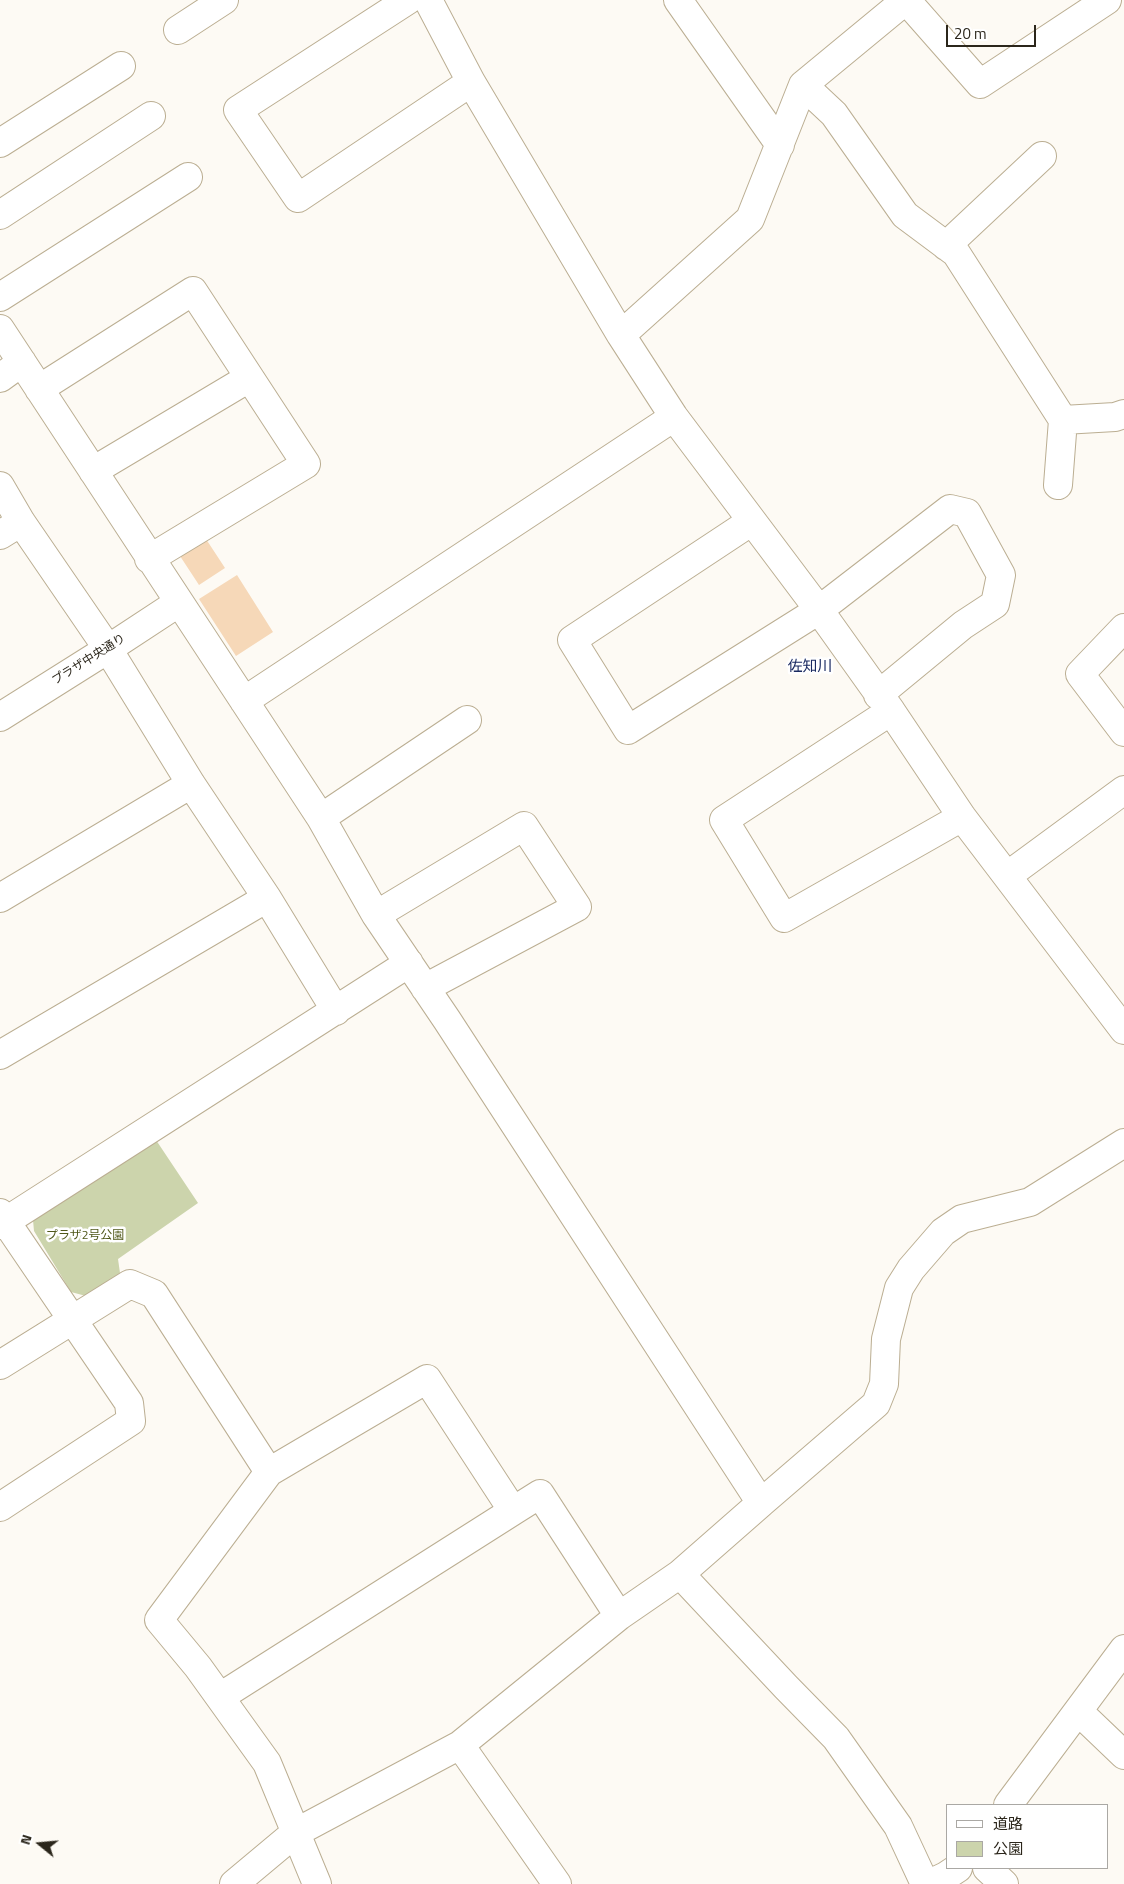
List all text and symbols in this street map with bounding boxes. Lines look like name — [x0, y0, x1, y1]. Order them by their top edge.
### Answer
scale bar — [949, 15, 1039, 47]
text: 20 m — [954, 22, 987, 45]
street label: プラザ中央通り — [50, 632, 128, 688]
district label: 佐知川 — [788, 658, 832, 676]
park label: プラザ2号公園 — [46, 1229, 124, 1243]
legend — [946, 1804, 1109, 1869]
text: 道路 — [993, 1812, 1023, 1835]
north arrow — [15, 1819, 65, 1869]
text: N — [14, 1832, 37, 1847]
text: 公園 — [993, 1837, 1023, 1860]

